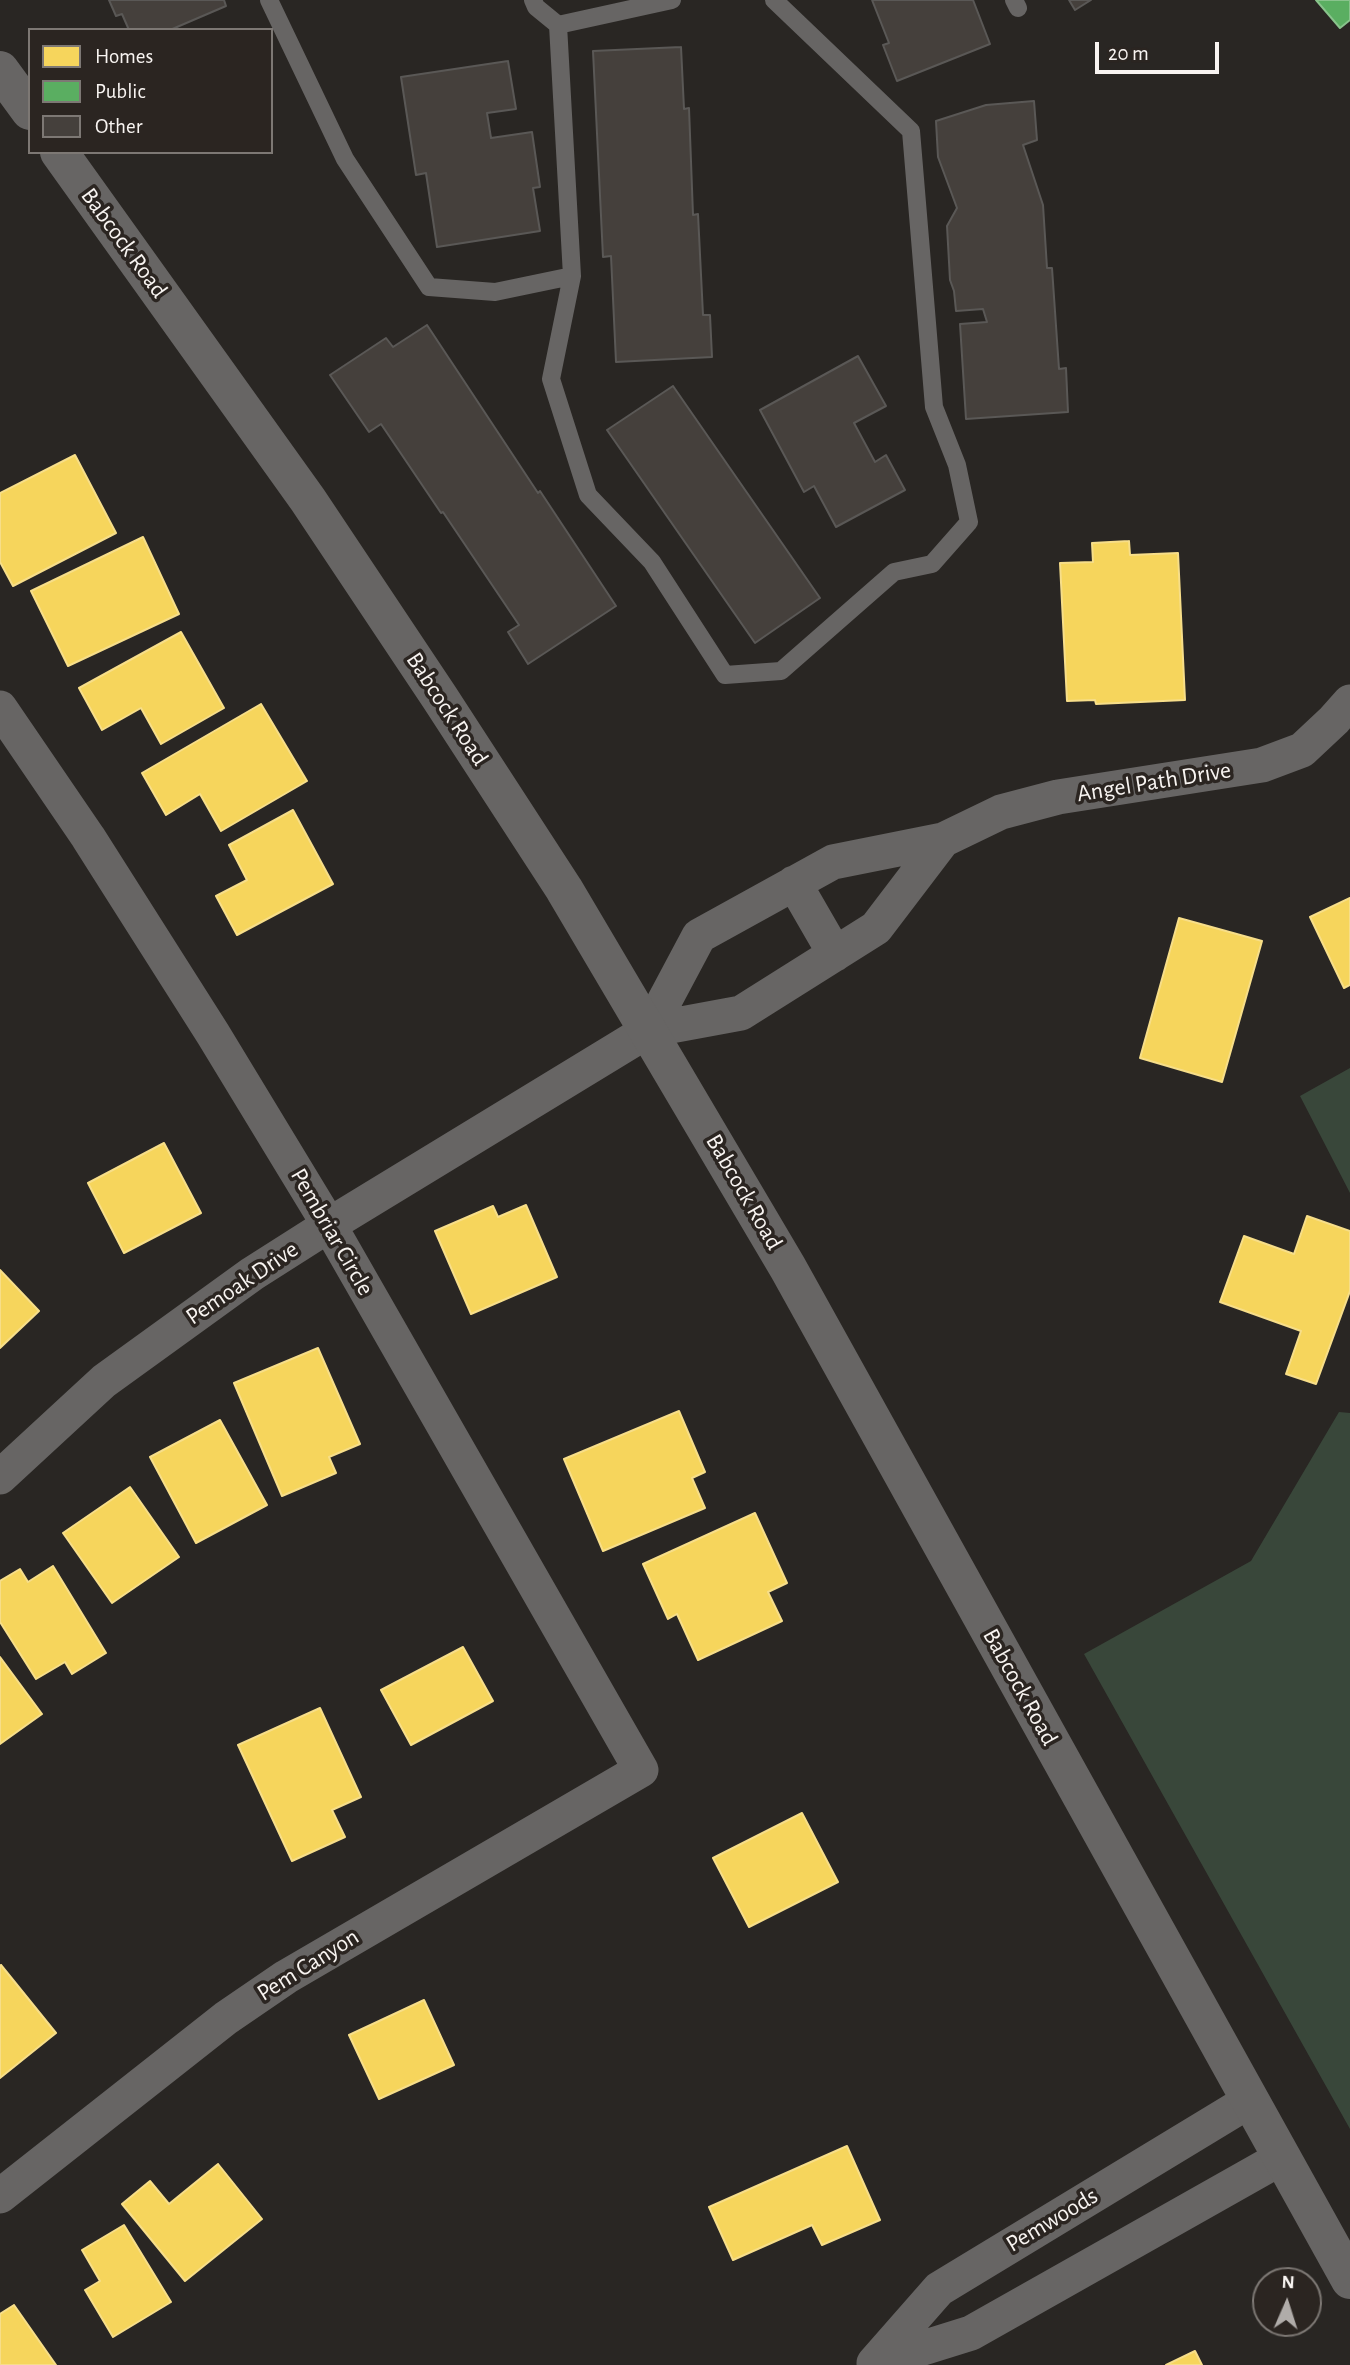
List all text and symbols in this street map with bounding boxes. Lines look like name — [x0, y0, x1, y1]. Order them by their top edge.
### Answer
legend — [28, 28, 273, 154]
scale bar — [1098, 28, 1222, 72]
text: 20 m — [1108, 43, 1149, 64]
text: Homes — [95, 46, 153, 67]
text: Public — [95, 81, 145, 102]
text: Other — [95, 116, 142, 137]
street label: Babcock Road — [74, 182, 174, 304]
street label: Babcock Road — [400, 647, 494, 771]
street label: Angel Path Drive — [1075, 756, 1233, 808]
street label: Babcock Road — [699, 1129, 789, 1255]
street label: Pembriar Circle — [284, 1163, 380, 1301]
street label: Pemoak Drive — [180, 1235, 304, 1331]
street label: Babcock Road — [976, 1624, 1064, 1750]
street label: Pem Canyon — [252, 1922, 364, 2008]
street label: Pemwoods — [1001, 2181, 1103, 2259]
north arrow — [1252, 2267, 1322, 2337]
text: N — [1281, 2273, 1295, 2292]

